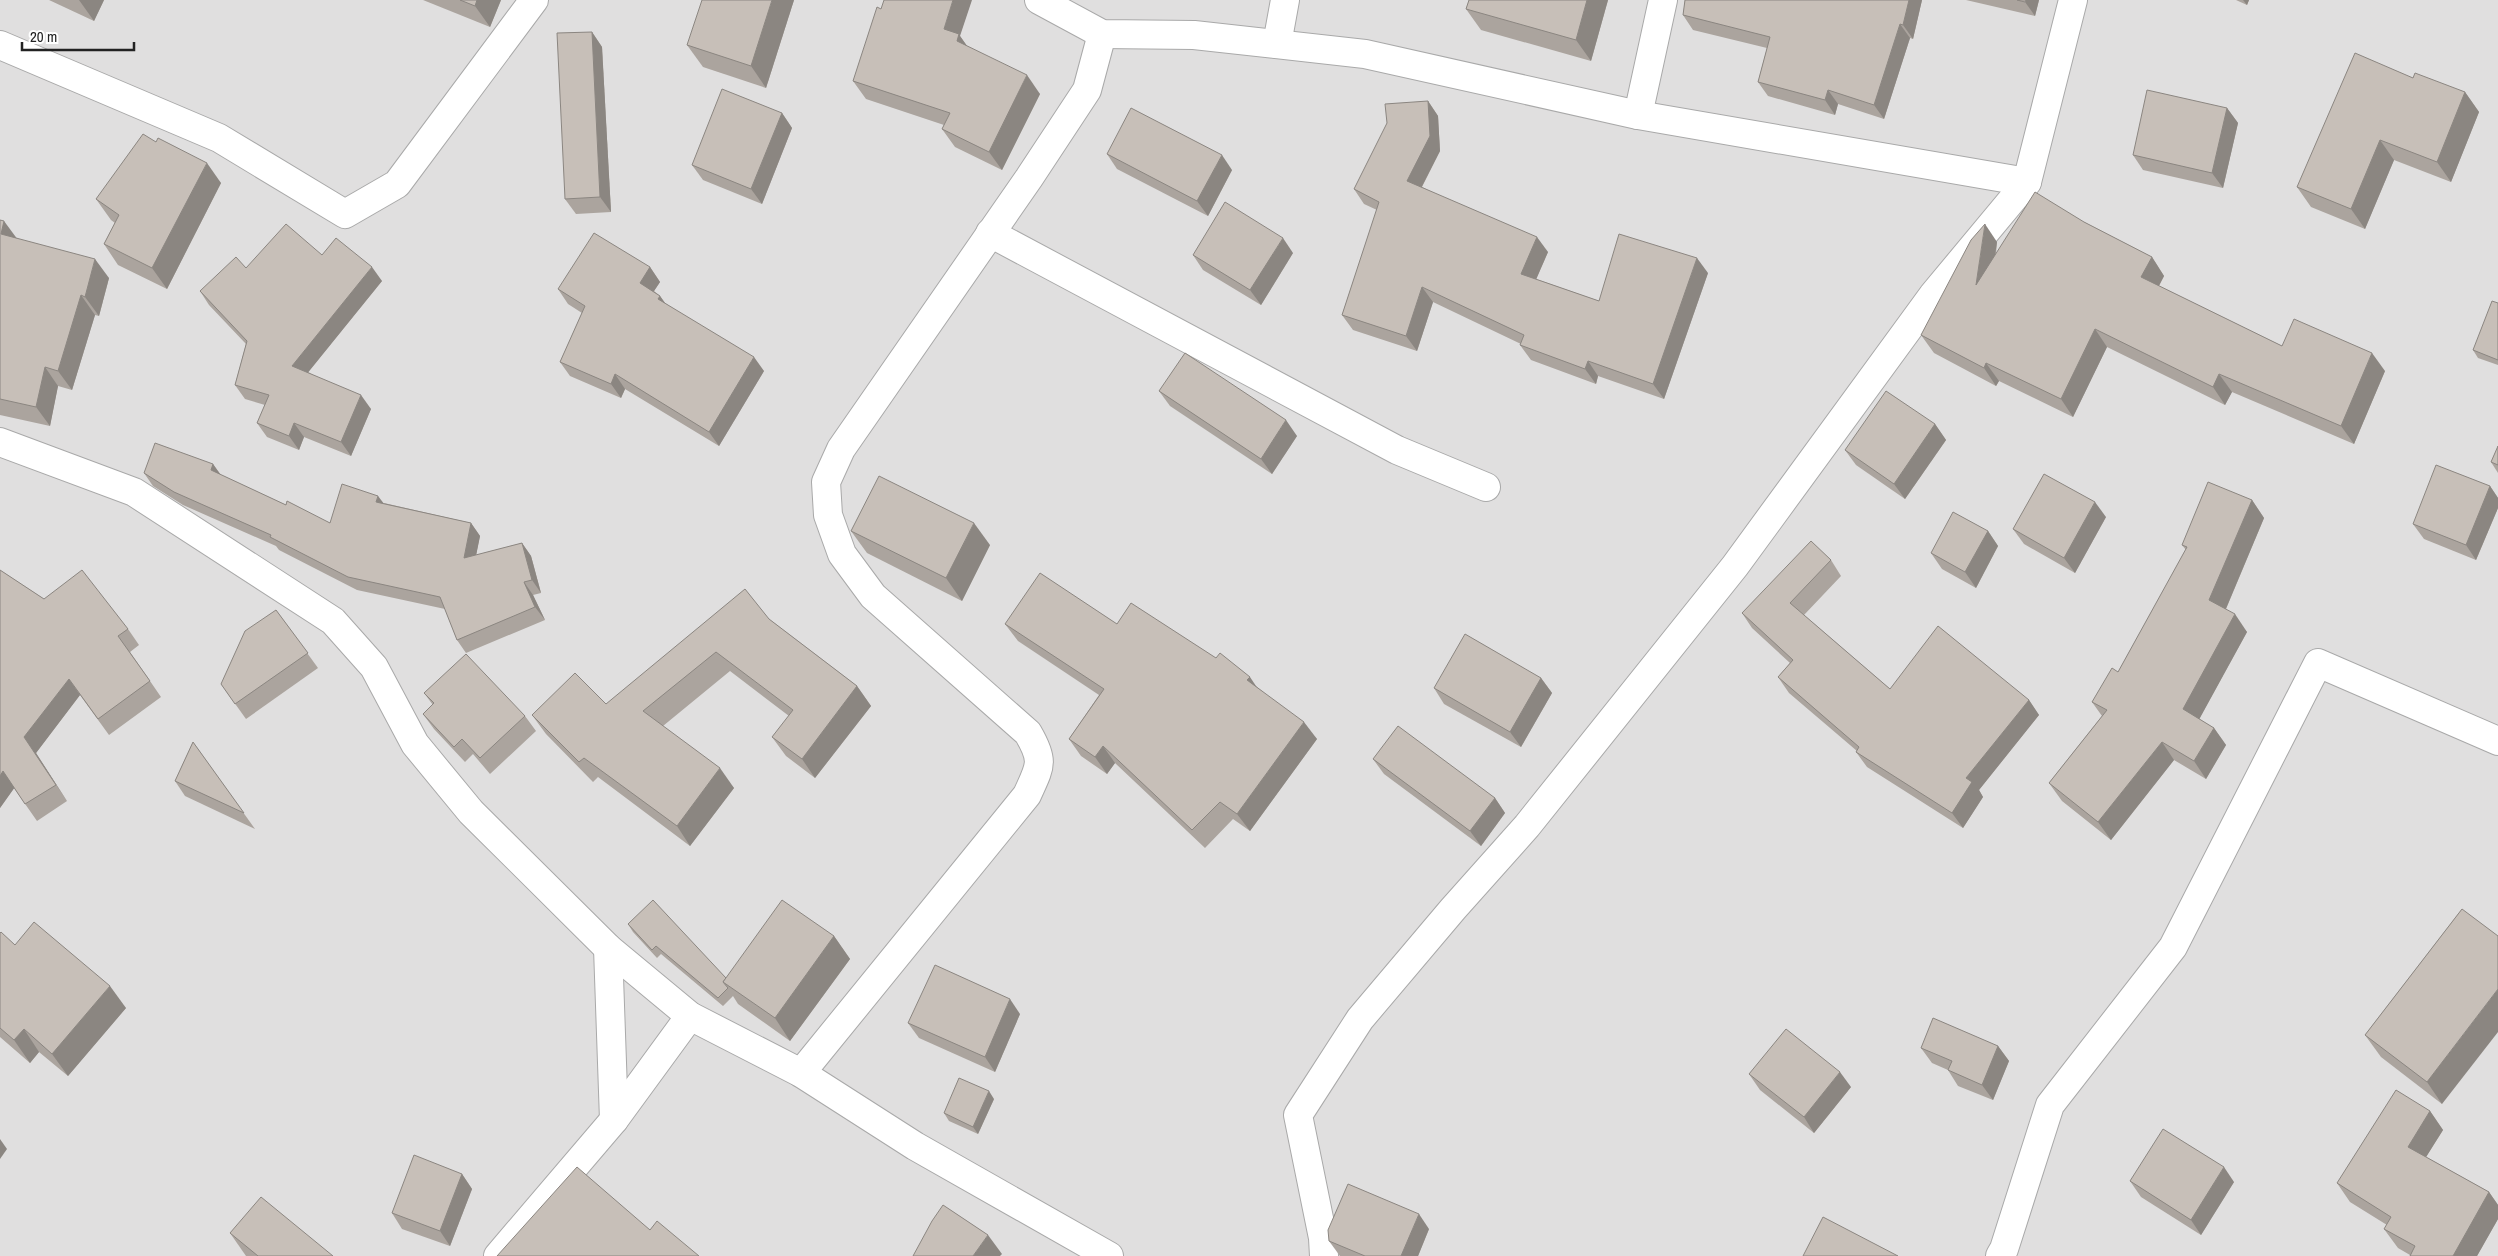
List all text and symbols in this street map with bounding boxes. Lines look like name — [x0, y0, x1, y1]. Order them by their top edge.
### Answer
scale bar — [22, 20, 135, 52]
text: 20 m — [30, 26, 57, 47]

